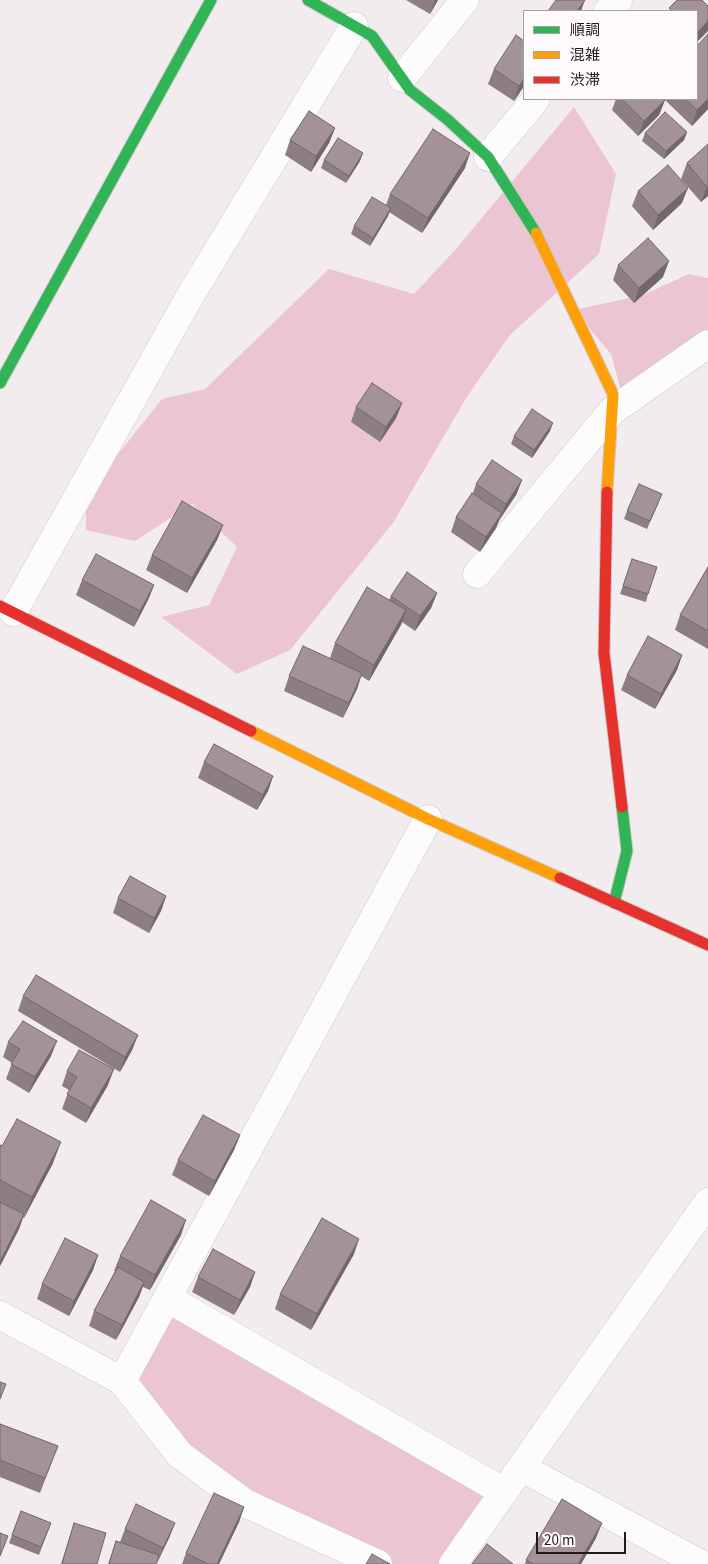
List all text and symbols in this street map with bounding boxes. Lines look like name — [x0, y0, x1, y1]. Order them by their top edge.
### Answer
legend — [523, 10, 698, 100]
text: 順調 — [570, 20, 600, 41]
text: 混雑 — [570, 45, 600, 66]
text: 渋滞 — [570, 70, 600, 91]
scale bar — [538, 1522, 628, 1554]
text: 20 m — [544, 1530, 574, 1551]

